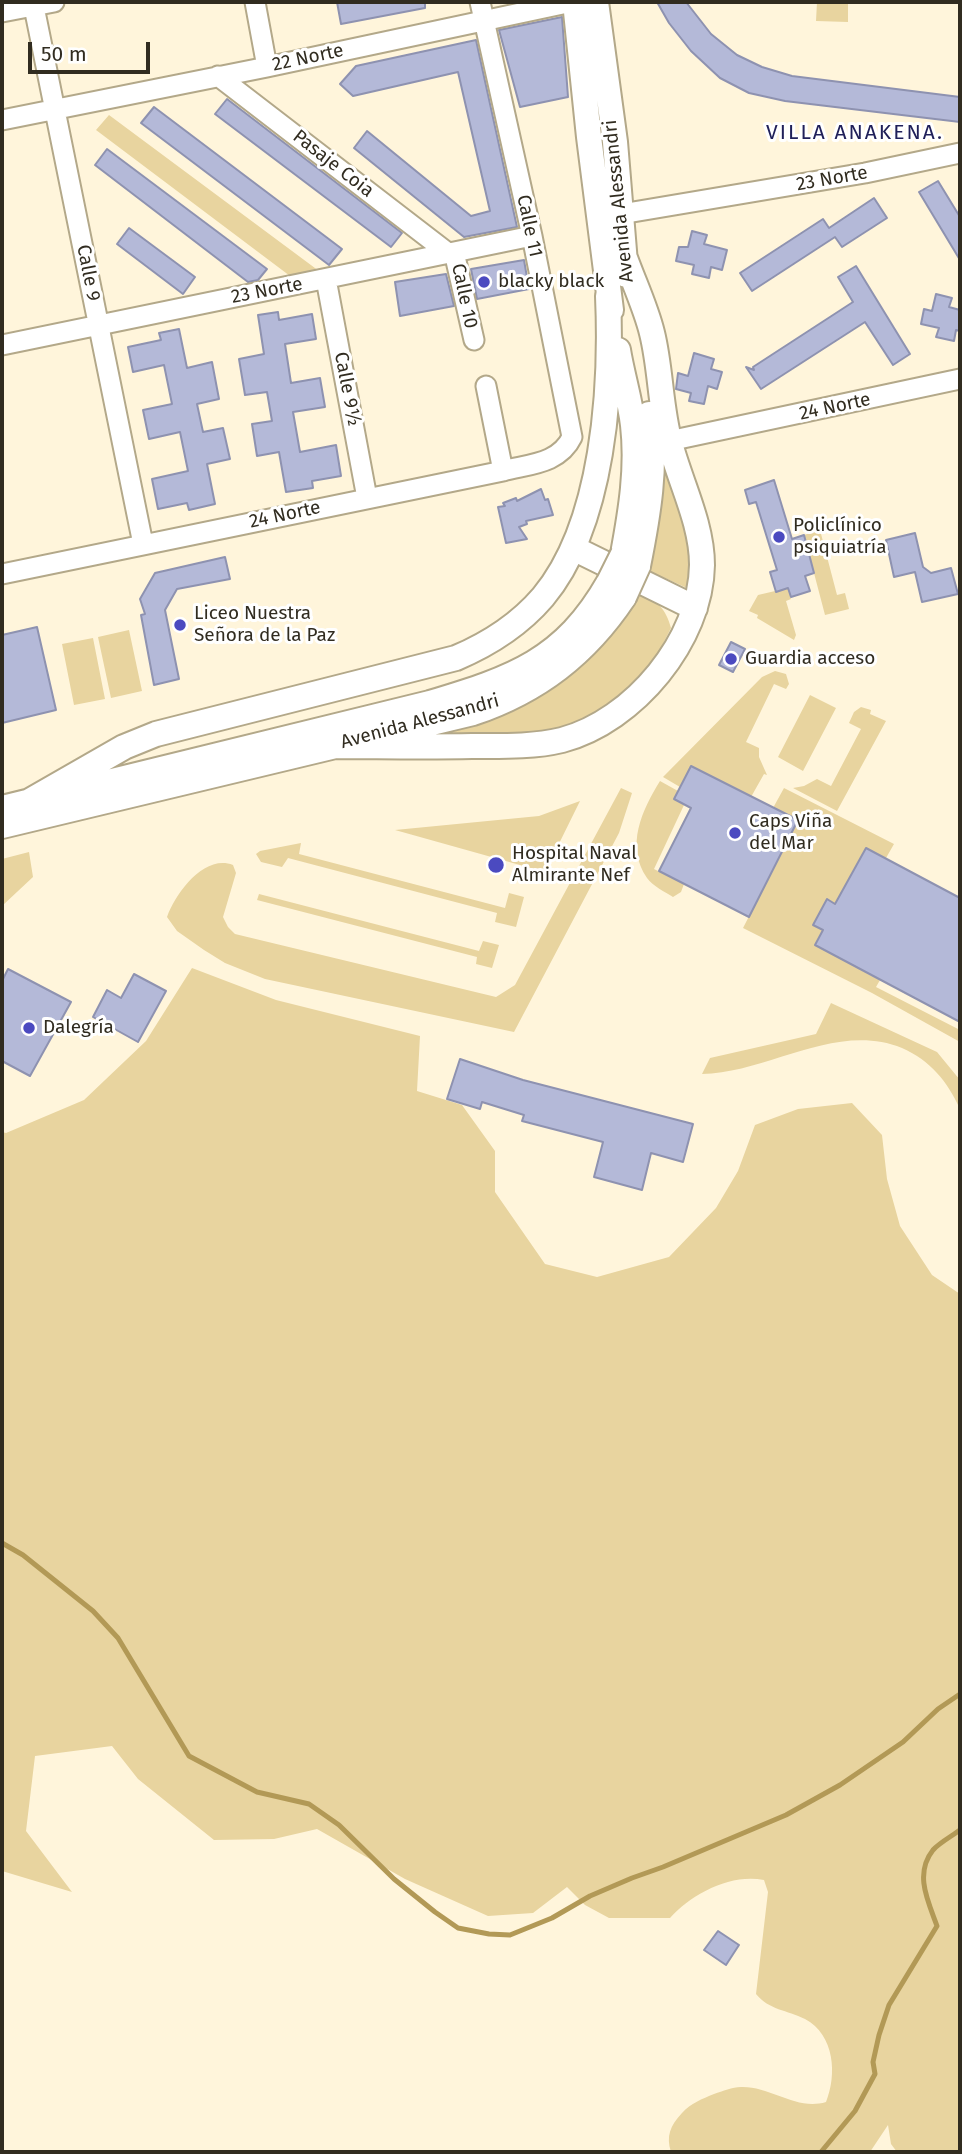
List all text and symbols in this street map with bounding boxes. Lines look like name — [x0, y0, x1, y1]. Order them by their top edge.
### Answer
scale bar — [32, 28, 154, 72]
street label: 22 Norte — [270, 39, 346, 77]
text: 50 m — [41, 41, 87, 67]
street label: Avenida Alessandri — [599, 119, 639, 283]
district label: VILLA ANAKENA. — [768, 120, 942, 146]
street label: Pasaje Coia — [288, 125, 378, 203]
street label: 23 Norte — [794, 162, 870, 196]
street label: Calle 11 — [511, 193, 547, 259]
street label: Calle 9 — [71, 243, 105, 303]
street label: Calle 10 — [446, 261, 482, 331]
place label: blacky black — [498, 271, 604, 293]
street label: 23 Norte — [229, 273, 305, 309]
marker: blacky black — [476, 274, 492, 290]
street label: Calle 9½ — [329, 350, 365, 428]
street label: 24 Norte — [797, 388, 873, 426]
street label: 24 Norte — [247, 496, 323, 534]
place label: Policlínico psiquiatría — [793, 515, 887, 559]
marker: Policlínico psiquiatría — [771, 529, 787, 545]
place label: Liceo Nuestra Señora de la Paz — [194, 603, 335, 647]
marker: Liceo Nuestra Señora de la Paz — [172, 617, 188, 633]
place label: Guardia acceso — [745, 648, 875, 670]
marker: Guardia acceso — [723, 651, 739, 667]
street label: Avenida Alessandri — [338, 690, 502, 754]
place label: Caps Viña del Mar — [749, 811, 832, 855]
marker: Caps Viña del Mar — [727, 825, 743, 841]
place label: Hospital Naval Almirante Nef — [512, 843, 637, 887]
marker: Hospital Naval Almirante Nef — [486, 855, 506, 875]
place label: Dalegría — [43, 1017, 114, 1039]
marker: Dalegría — [21, 1020, 37, 1036]

